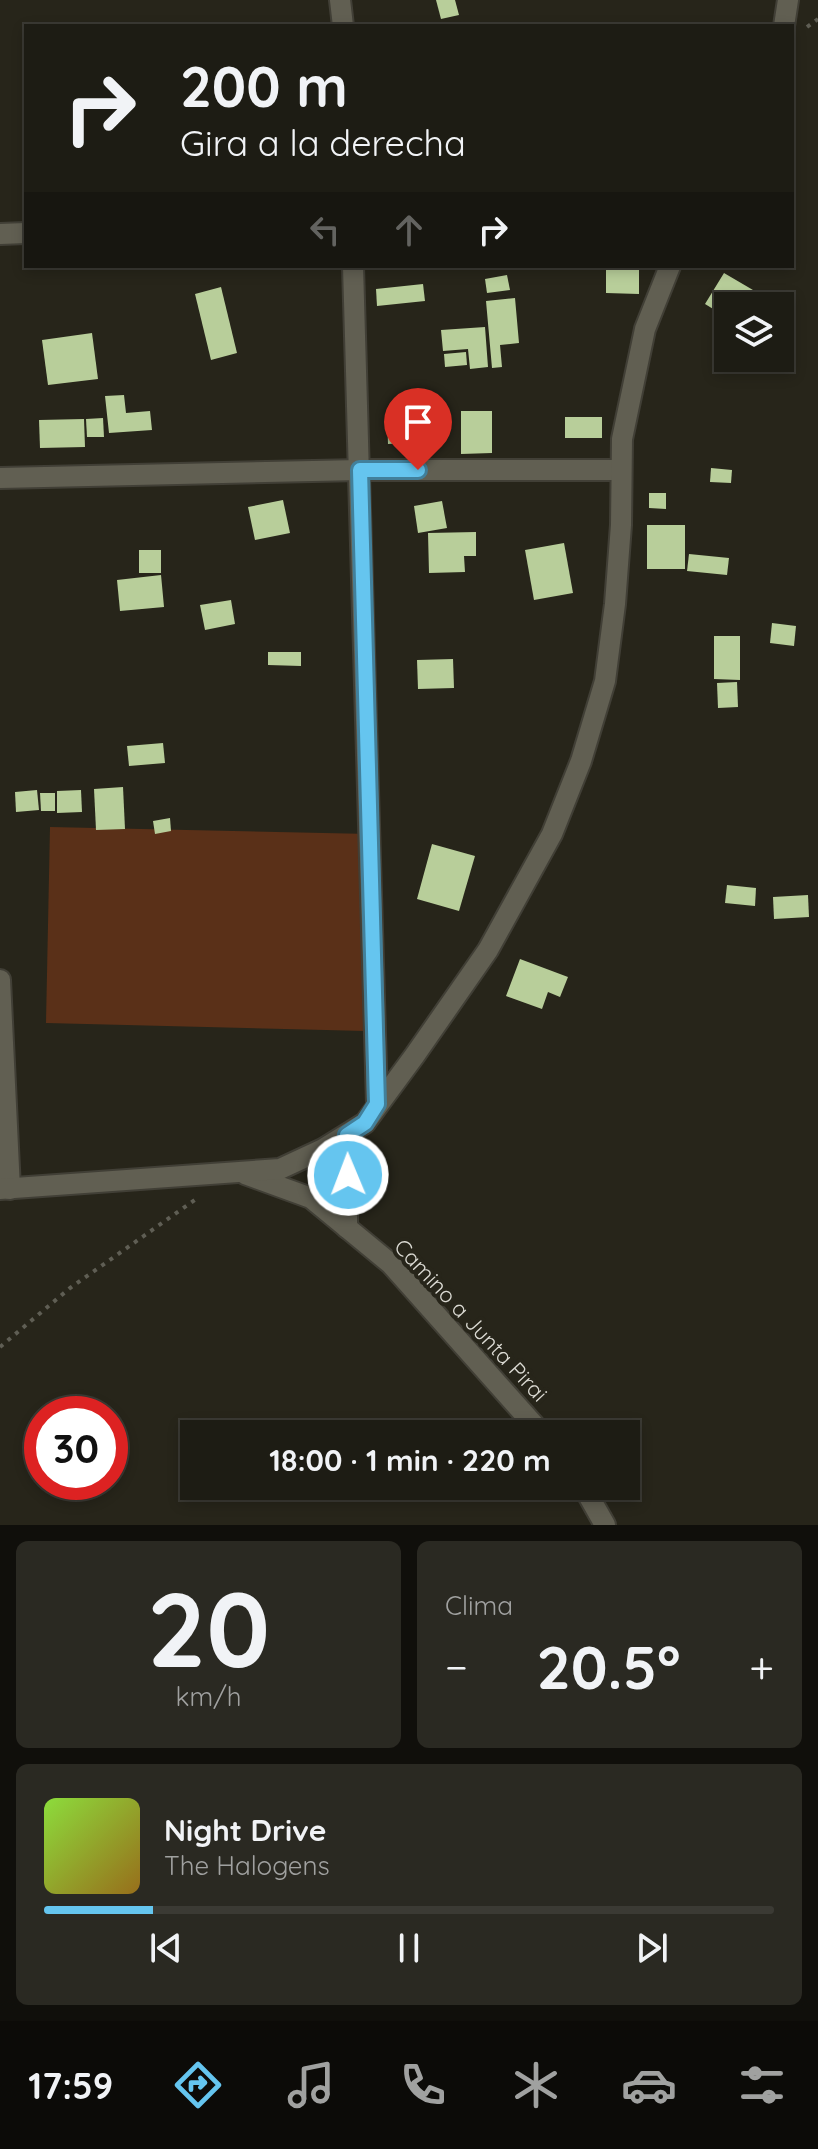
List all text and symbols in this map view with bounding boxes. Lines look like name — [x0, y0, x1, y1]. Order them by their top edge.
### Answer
text: 200 m — [180, 51, 348, 121]
icon: right — [48, 56, 152, 160]
text: Gira a la derecha — [180, 120, 466, 165]
icon: left — [303, 208, 347, 252]
icon: ahead — [387, 208, 431, 252]
icon: right — [471, 208, 515, 252]
map controls — [714, 292, 794, 372]
button: layers — [714, 292, 794, 372]
pin — [384, 388, 452, 470]
icon: arrive — [396, 400, 440, 444]
position arrow — [306, 1133, 390, 1217]
street label: Camino a Junta Pirai — [388, 1233, 554, 1407]
speed limit sign: 30 — [24, 1396, 128, 1500]
text: 18:00 · 1 min · 220 m — [269, 1441, 551, 1479]
text: 20 — [147, 1563, 270, 1693]
text: Clima — [445, 1589, 513, 1622]
text: 20.5° — [537, 1629, 681, 1704]
text: − — [445, 1639, 468, 1694]
text: + — [749, 1639, 774, 1694]
text: km/h — [176, 1680, 241, 1713]
text: Night Drive — [164, 1811, 326, 1849]
text: The Halogens — [164, 1849, 330, 1882]
icon: previous — [144, 1926, 188, 1970]
icon: pause — [387, 1926, 431, 1970]
icon: next — [630, 1926, 674, 1970]
icon: directions — [170, 2057, 226, 2113]
icon: music — [283, 2057, 339, 2113]
icon: phone — [395, 2057, 451, 2113]
icon: climate — [508, 2057, 564, 2113]
icon: car — [621, 2057, 677, 2113]
icon: filters — [734, 2057, 790, 2113]
text: 17:59 — [28, 2063, 113, 2108]

